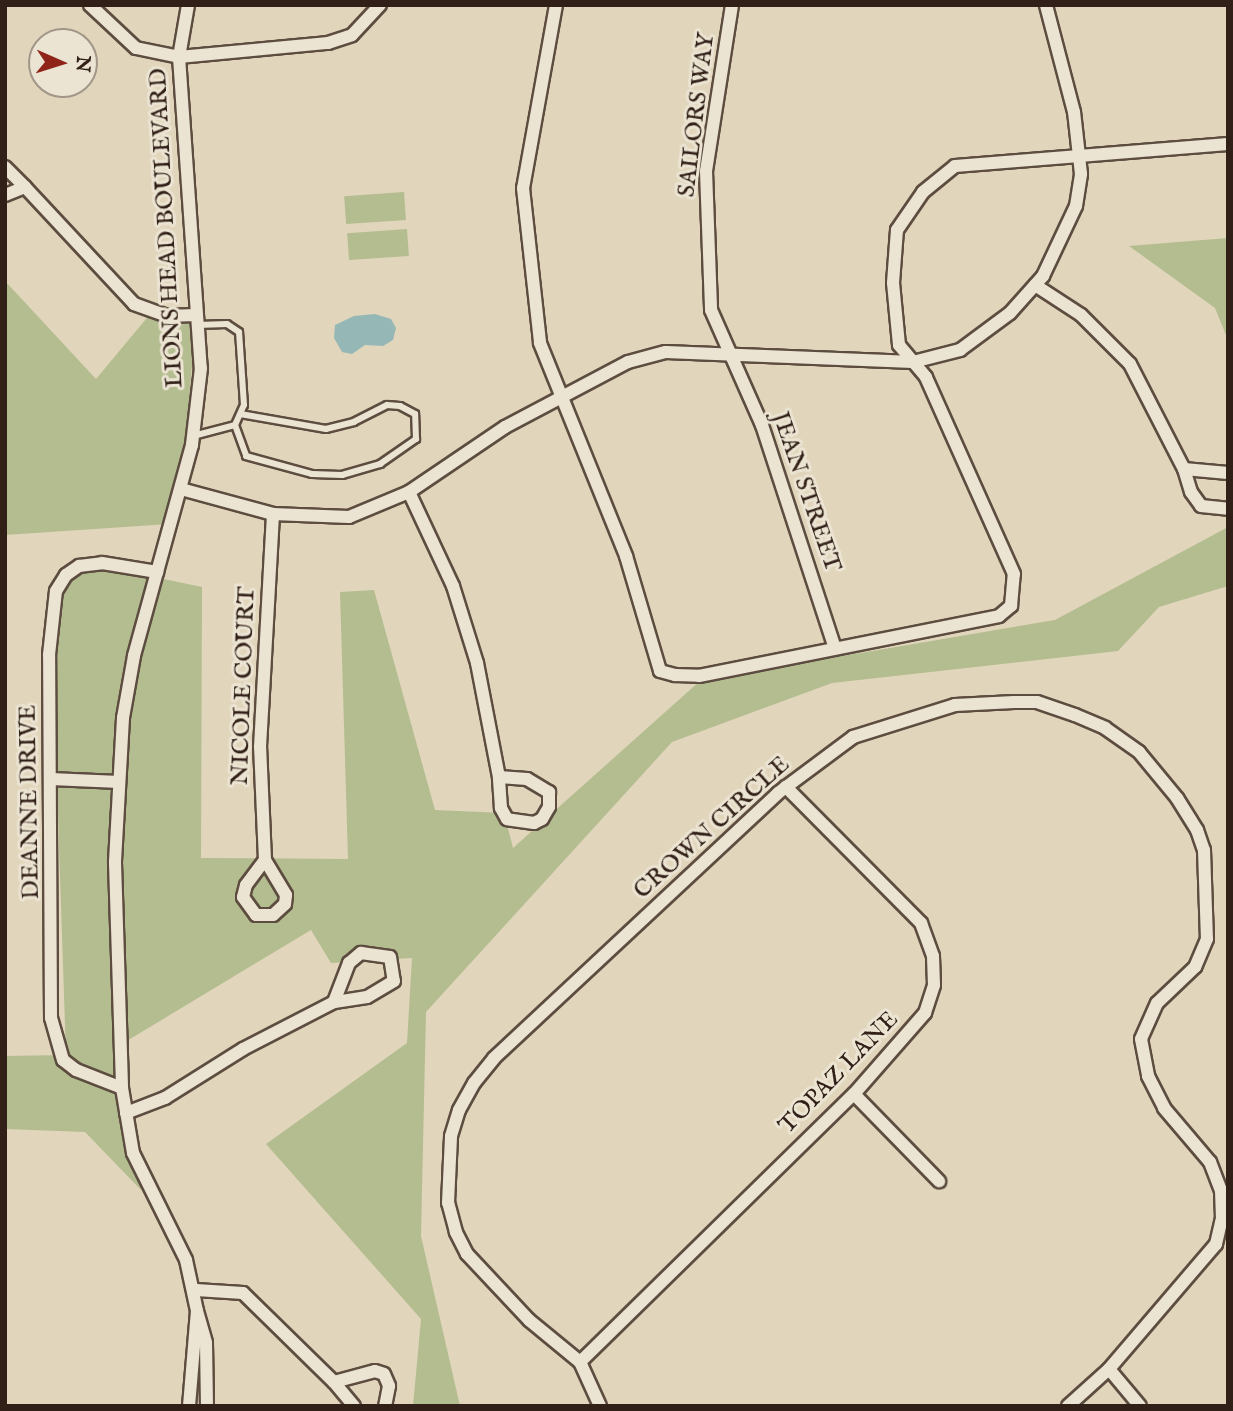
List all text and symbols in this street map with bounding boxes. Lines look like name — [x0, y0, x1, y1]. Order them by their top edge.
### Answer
north arrow — [28, 28, 98, 98]
street label: SAILORS WAY — [673, 31, 721, 199]
text: N — [70, 55, 94, 73]
street label: LIONS HEAD BOULEVARD — [144, 67, 190, 389]
street label: JEAN STREET — [765, 408, 847, 576]
street label: NICOLE COURT — [226, 586, 262, 786]
street label: DEANNE DRIVE — [14, 704, 46, 900]
street label: CROWN CIRCLE — [628, 751, 796, 905]
street label: TOPAZ LANE — [773, 1006, 905, 1140]

